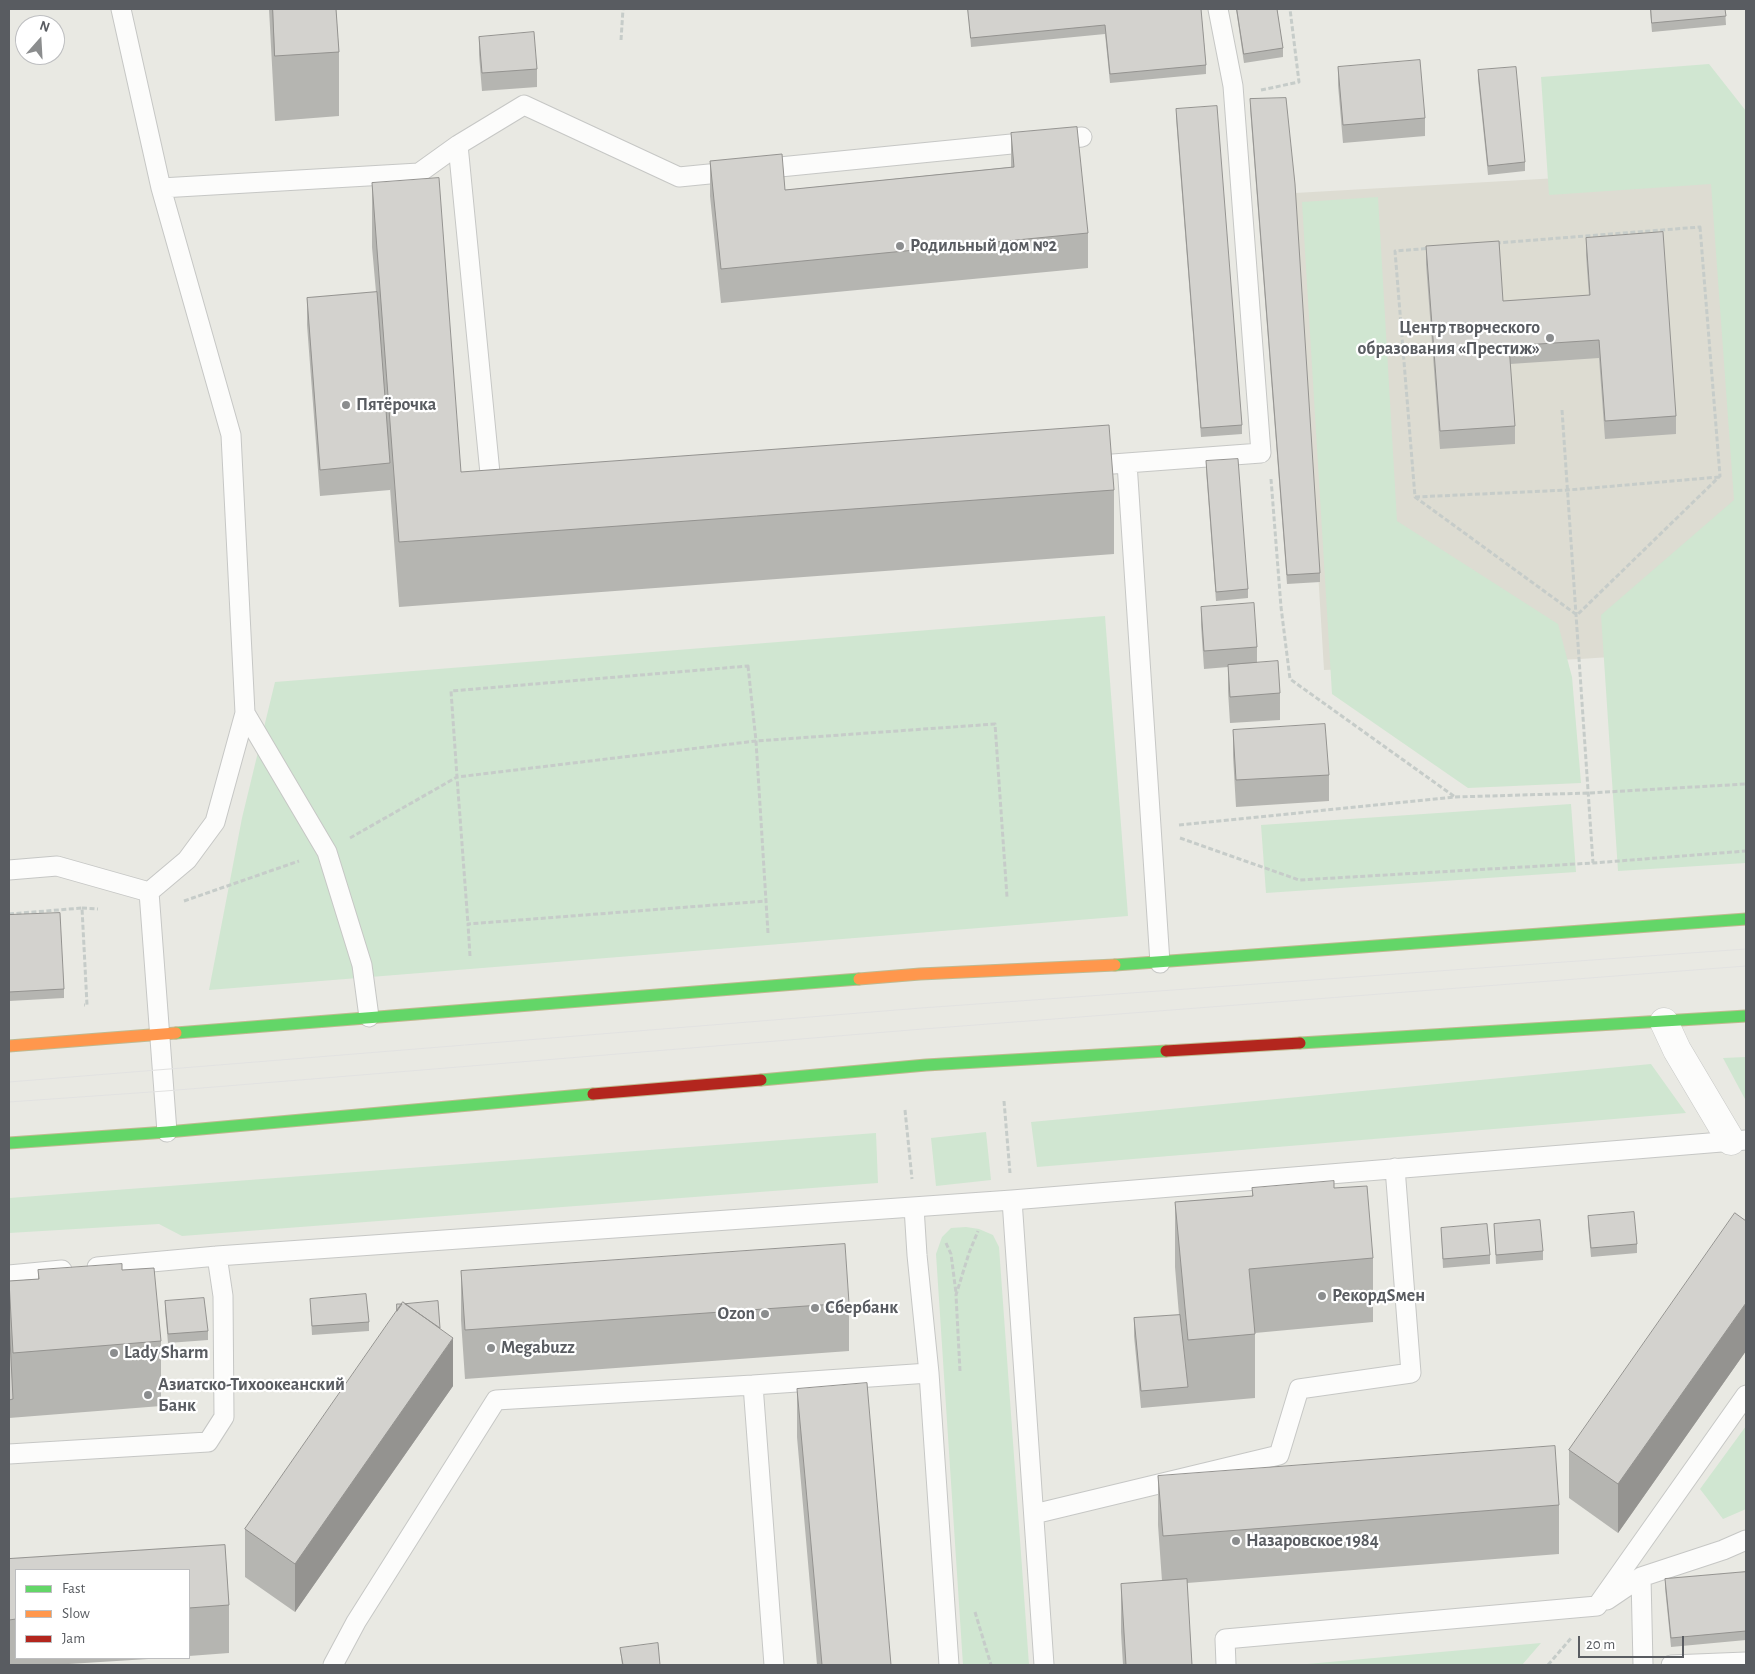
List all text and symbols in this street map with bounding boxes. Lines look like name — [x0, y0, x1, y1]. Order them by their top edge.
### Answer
north arrow — [15, 15, 65, 65]
text: N — [38, 19, 51, 35]
place label: Родильный дом №2 — [910, 235, 1057, 257]
marker: Родильный дом №2 — [894, 240, 906, 252]
place label: Центр творческого образования «Престиж» — [1357, 317, 1540, 359]
marker: Центр творческого образования «Престиж» — [1544, 332, 1556, 344]
place label: Пятёрочка — [356, 394, 436, 416]
marker: Пятёрочка — [340, 399, 352, 411]
place label: РекордSмен — [1332, 1285, 1425, 1307]
marker: РекордSмен — [1316, 1290, 1328, 1302]
place label: Сбербанк — [825, 1297, 898, 1319]
marker: Сбербанк — [809, 1302, 821, 1314]
place label: Ozon — [718, 1303, 755, 1325]
marker: Ozon — [759, 1308, 771, 1320]
place label: Megabuzz — [501, 1337, 575, 1359]
place label: Lady Sharm — [124, 1342, 208, 1364]
marker: Megabuzz — [485, 1342, 497, 1354]
marker: Lady Sharm — [108, 1347, 120, 1359]
place label: Азиатско-Тихоокеанский Банк — [158, 1374, 345, 1416]
marker: Азиатско-Тихоокеанский Банк — [142, 1389, 154, 1401]
place label: Назаровское 1984 — [1246, 1530, 1379, 1552]
marker: Назаровское 1984 — [1230, 1535, 1242, 1547]
legend — [15, 1569, 190, 1659]
text: Fast — [62, 1581, 85, 1596]
text: Slow — [62, 1606, 90, 1621]
scale bar — [1580, 1626, 1686, 1658]
text: Jam — [62, 1631, 85, 1646]
text: 20 m — [1586, 1637, 1615, 1652]

